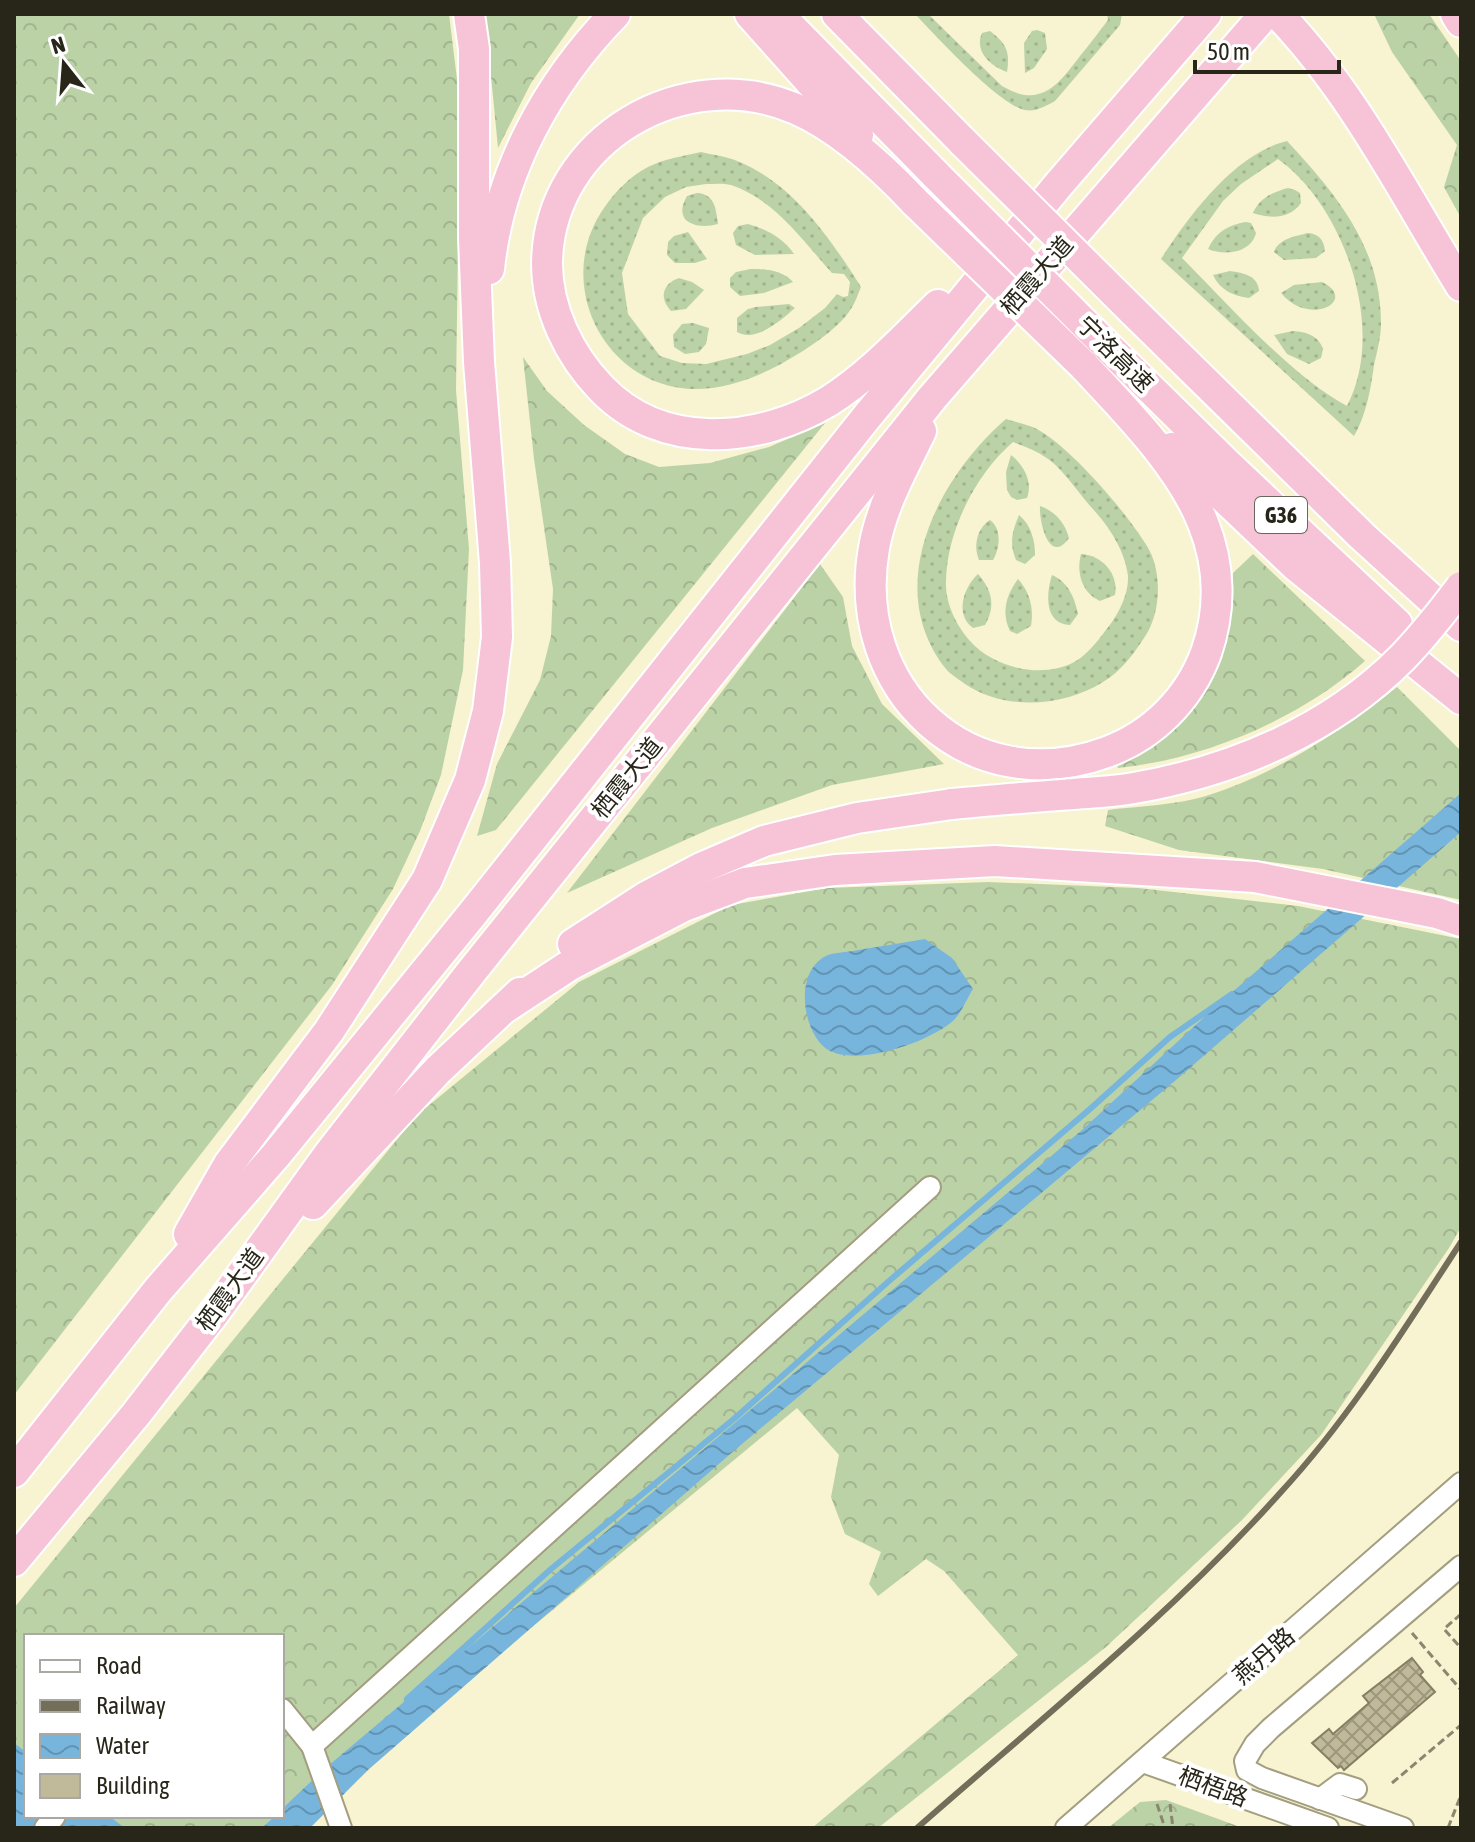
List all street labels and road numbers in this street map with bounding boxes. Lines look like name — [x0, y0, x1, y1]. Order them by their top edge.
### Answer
street label: 栖霞大道 — [995, 231, 1078, 321]
street label: 宁洛高速 — [1072, 310, 1159, 397]
road number: G36 — [1255, 497, 1307, 533]
street label: 栖霞大道 — [586, 732, 667, 823]
street label: 栖霞大道 — [190, 1243, 269, 1336]
street label: 燕丹路 — [1228, 1622, 1300, 1689]
street label: 栖梧路 — [1175, 1762, 1252, 1812]

